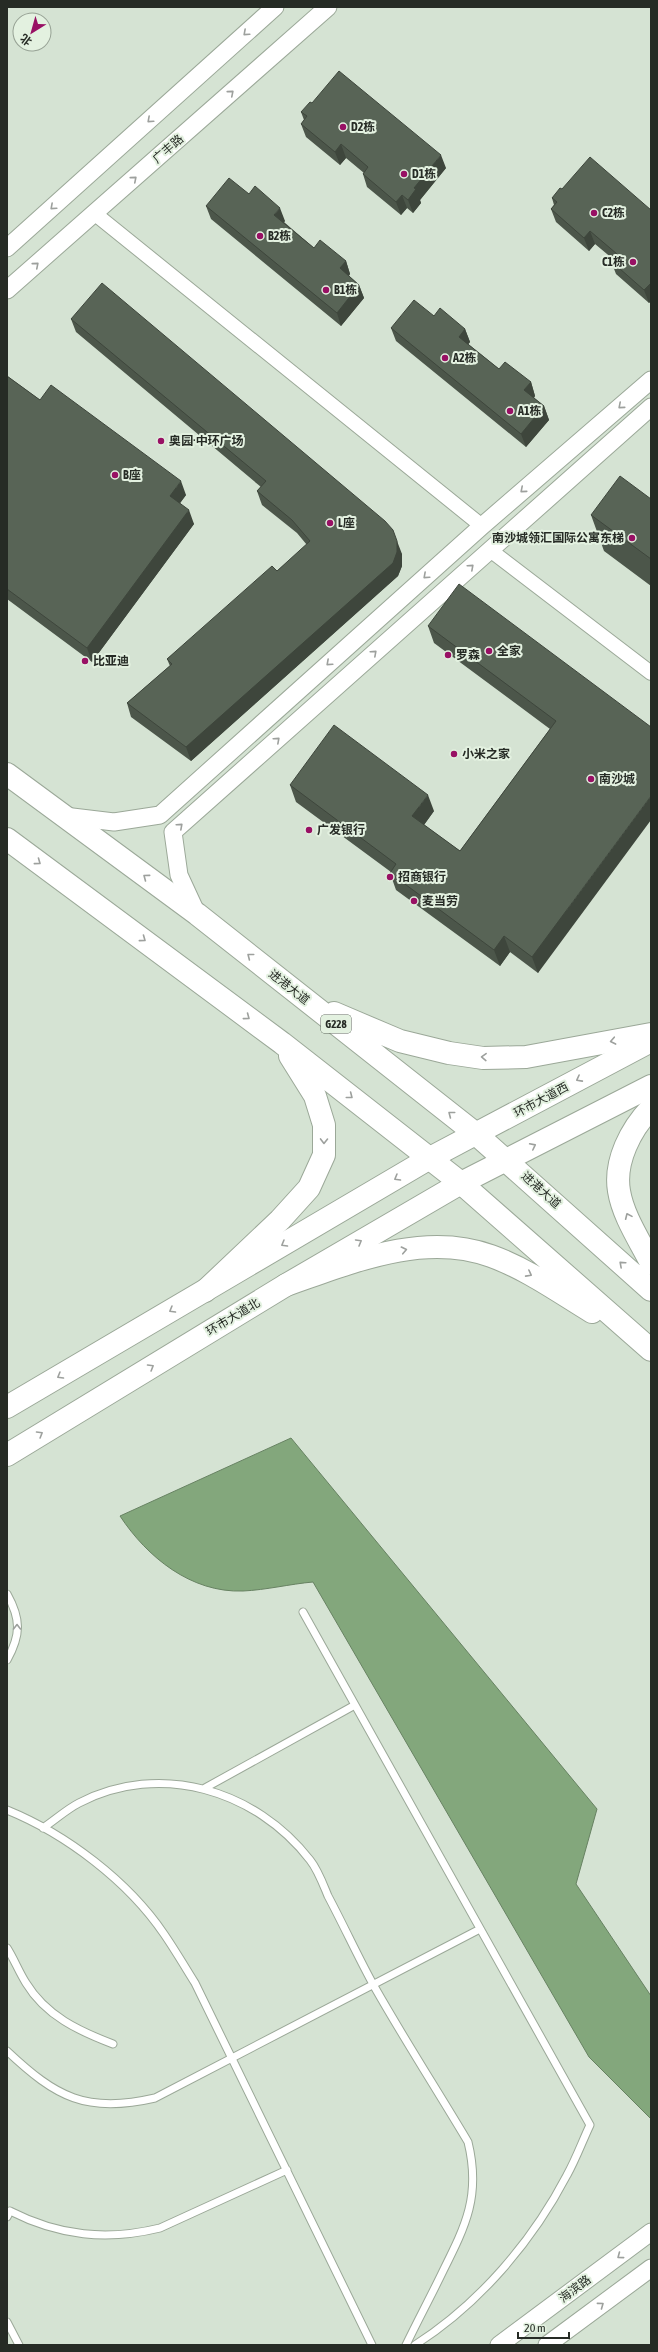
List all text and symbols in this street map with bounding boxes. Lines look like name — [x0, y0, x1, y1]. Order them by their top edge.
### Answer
north arrow — [12, 12, 52, 52]
one-way arrow — [244, 28, 251, 35]
text: 北 — [18, 32, 34, 48]
one-way arrow — [226, 90, 234, 97]
one-way arrow — [147, 115, 154, 122]
place label: D2栋 — [351, 120, 375, 134]
marker: D2栋 — [338, 122, 348, 132]
street label: 广丰路 — [150, 132, 186, 166]
place label: D1栋 — [412, 167, 436, 181]
marker: D1栋 — [399, 169, 409, 179]
one-way arrow — [129, 176, 136, 183]
one-way arrow — [50, 202, 58, 210]
place label: C2栋 — [602, 206, 625, 220]
marker: C2栋 — [589, 208, 599, 218]
place label: B2栋 — [268, 229, 291, 243]
marker: B2栋 — [255, 231, 265, 241]
place label: C1栋 — [602, 255, 625, 269]
marker: C1栋 — [628, 257, 638, 267]
one-way arrow — [31, 262, 39, 269]
place label: B1栋 — [334, 283, 357, 297]
marker: B1栋 — [321, 285, 331, 295]
place label: A2栋 — [452, 351, 477, 365]
marker: A2栋 — [440, 353, 450, 363]
one-way arrow — [619, 401, 626, 408]
place label: A1栋 — [517, 404, 542, 418]
marker: A1栋 — [505, 406, 515, 416]
place label: 奥园·中环广场 — [169, 434, 244, 448]
marker: 奥园·中环广场 — [156, 436, 166, 446]
place label: B座 — [123, 468, 141, 482]
marker: B座 — [110, 470, 120, 480]
one-way arrow — [520, 486, 528, 493]
place label: L座 — [338, 516, 355, 530]
marker: L座 — [325, 518, 335, 528]
place label: 南沙城领汇国际公寓东梯 — [492, 531, 624, 545]
marker: 南沙城领汇国际公寓东梯 — [627, 533, 637, 543]
one-way arrow — [466, 564, 474, 572]
one-way arrow — [423, 572, 430, 579]
place label: 全家 — [497, 644, 521, 658]
marker: 全家 — [484, 646, 494, 656]
place label: 罗森 — [456, 648, 480, 662]
marker: 罗森 — [443, 650, 453, 660]
one-way arrow — [369, 651, 377, 658]
place label: 比亚迪 — [93, 654, 129, 668]
marker: 比亚迪 — [80, 656, 90, 666]
one-way arrow — [326, 659, 334, 666]
one-way arrow — [272, 737, 280, 744]
place label: 小米之家 — [462, 747, 510, 761]
marker: 小米之家 — [449, 749, 459, 759]
place label: 南沙城 — [599, 772, 635, 786]
marker: 南沙城 — [586, 774, 596, 784]
one-way arrow — [175, 823, 183, 831]
place label: 广发银行 — [317, 823, 365, 837]
marker: 广发银行 — [304, 825, 314, 835]
one-way arrow — [34, 858, 41, 865]
place label: 招商银行 — [398, 870, 446, 884]
marker: 招商银行 — [385, 872, 395, 882]
one-way arrow — [144, 874, 151, 881]
place label: 麦当劳 — [422, 894, 458, 908]
marker: 麦当劳 — [409, 896, 419, 906]
one-way arrow — [139, 934, 146, 941]
one-way arrow — [247, 953, 254, 960]
street label: 进港大道 — [266, 967, 312, 1007]
one-way arrow — [243, 1012, 250, 1019]
road number: G228 — [321, 1015, 351, 1033]
one-way arrow — [610, 1037, 616, 1045]
one-way arrow — [481, 1053, 487, 1062]
one-way arrow — [576, 1074, 584, 1082]
street label: 环市大道西 — [511, 1080, 571, 1120]
one-way arrow — [346, 1092, 353, 1099]
one-way arrow — [448, 1112, 455, 1119]
one-way arrow — [320, 1138, 328, 1144]
one-way arrow — [529, 1143, 536, 1150]
street label: 进港大道 — [518, 1169, 564, 1211]
one-way arrow — [393, 1174, 401, 1181]
one-way arrow — [625, 1212, 633, 1220]
one-way arrow — [281, 1240, 288, 1247]
one-way arrow — [355, 1240, 362, 1247]
one-way arrow — [401, 1246, 407, 1254]
one-way arrow — [619, 1262, 627, 1269]
one-way arrow — [525, 1269, 532, 1276]
street label: 环市大道北 — [204, 1296, 262, 1338]
one-way arrow — [169, 1305, 176, 1313]
one-way arrow — [147, 1364, 154, 1371]
one-way arrow — [57, 1371, 64, 1379]
one-way arrow — [36, 1432, 43, 1439]
one-way arrow — [13, 1624, 22, 1630]
one-way arrow — [617, 2251, 624, 2258]
street label: 海滨路 — [556, 2273, 594, 2305]
one-way arrow — [596, 2303, 603, 2310]
scale bar — [518, 2314, 569, 2340]
text: 20 m — [524, 2321, 546, 2335]

